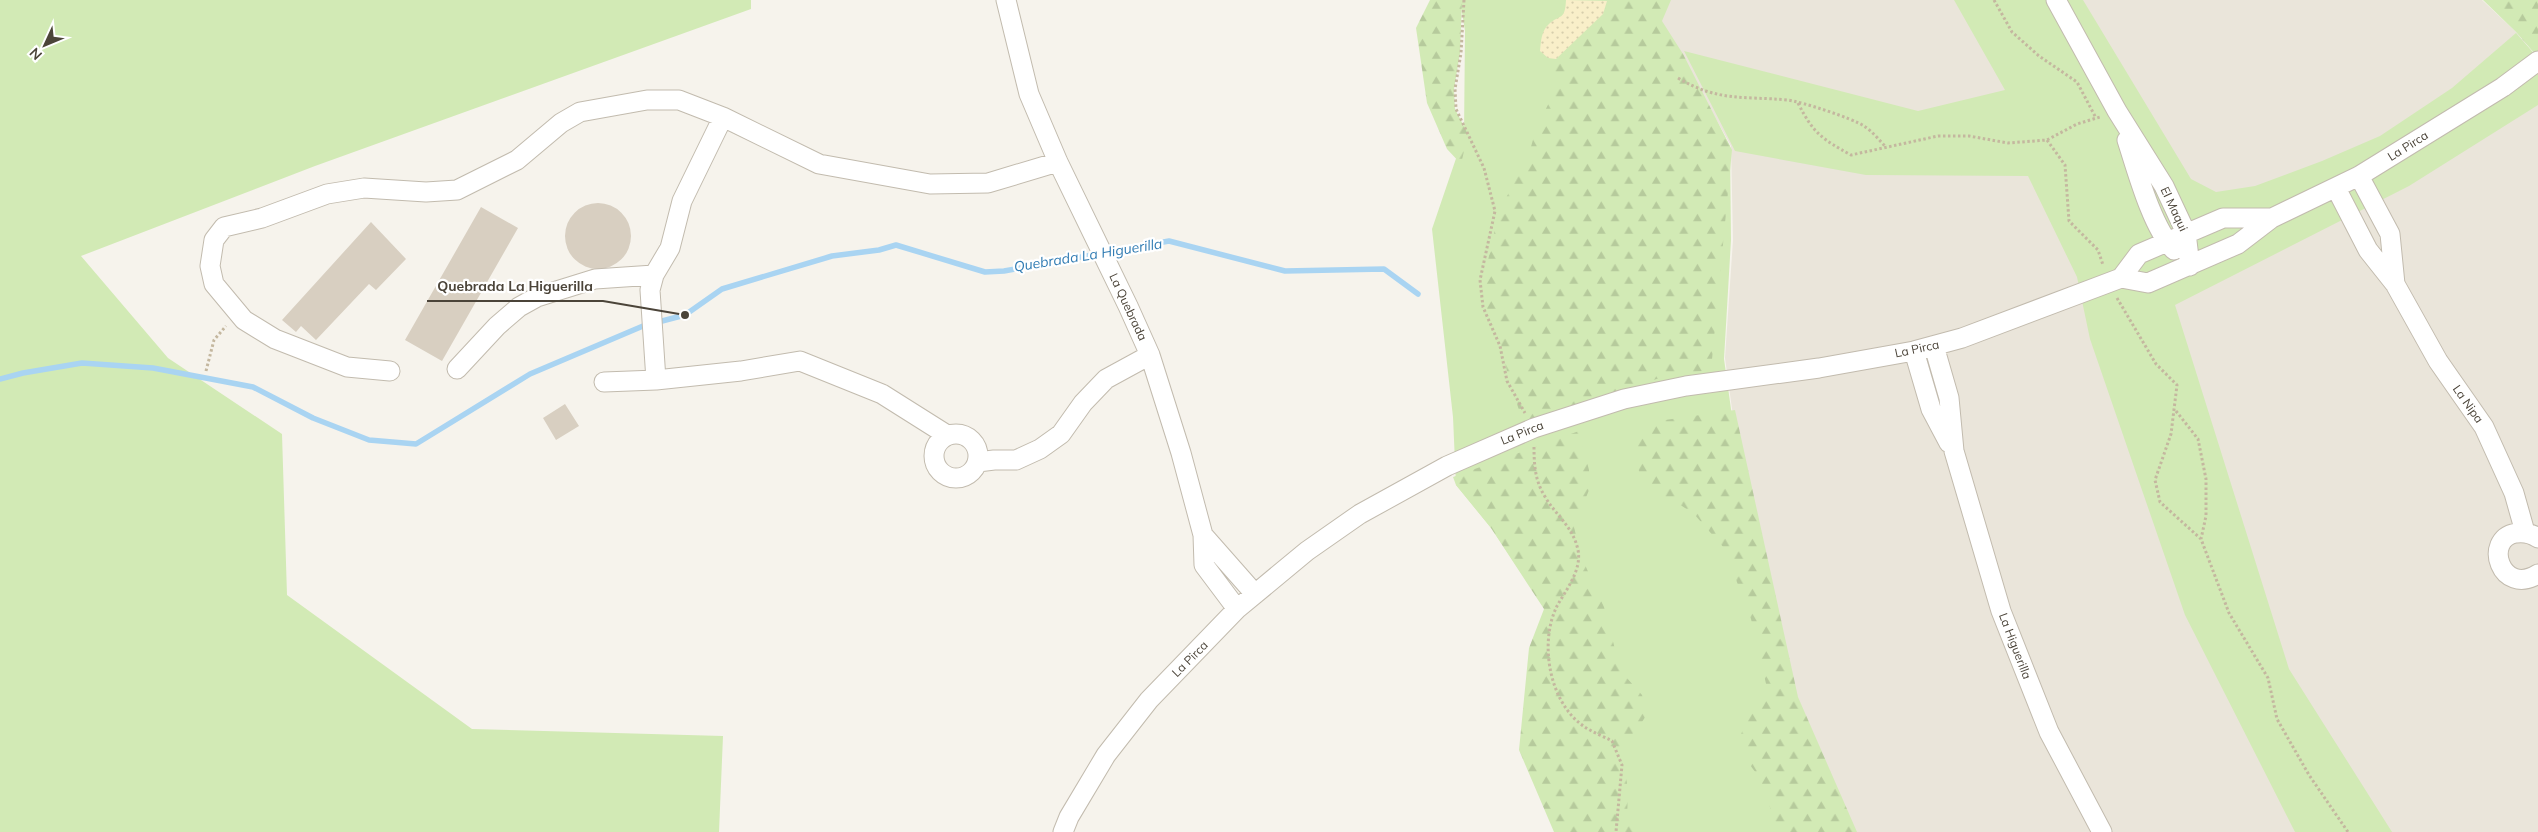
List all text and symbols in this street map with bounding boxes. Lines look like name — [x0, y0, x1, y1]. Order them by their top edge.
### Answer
north arrow — [20, 20, 70, 70]
text: N — [26, 44, 46, 64]
street label: La Pirca — [2385, 127, 2431, 164]
street label: El Maqui — [2158, 184, 2191, 234]
water label: Quebrada La Higuerilla — [1012, 234, 1164, 276]
street label: La Quebrada — [1106, 271, 1151, 343]
callout: Quebrada La Higuerilla — [427, 272, 603, 301]
text: Quebrada La Higuerilla — [437, 277, 593, 295]
street label: La Pirca — [1893, 337, 1940, 361]
street label: La Nipa — [2450, 382, 2487, 426]
street label: La Pirca — [1498, 417, 1545, 448]
street label: La Higuerilla — [1996, 611, 2035, 681]
street label: La Pirca — [1168, 637, 1211, 680]

